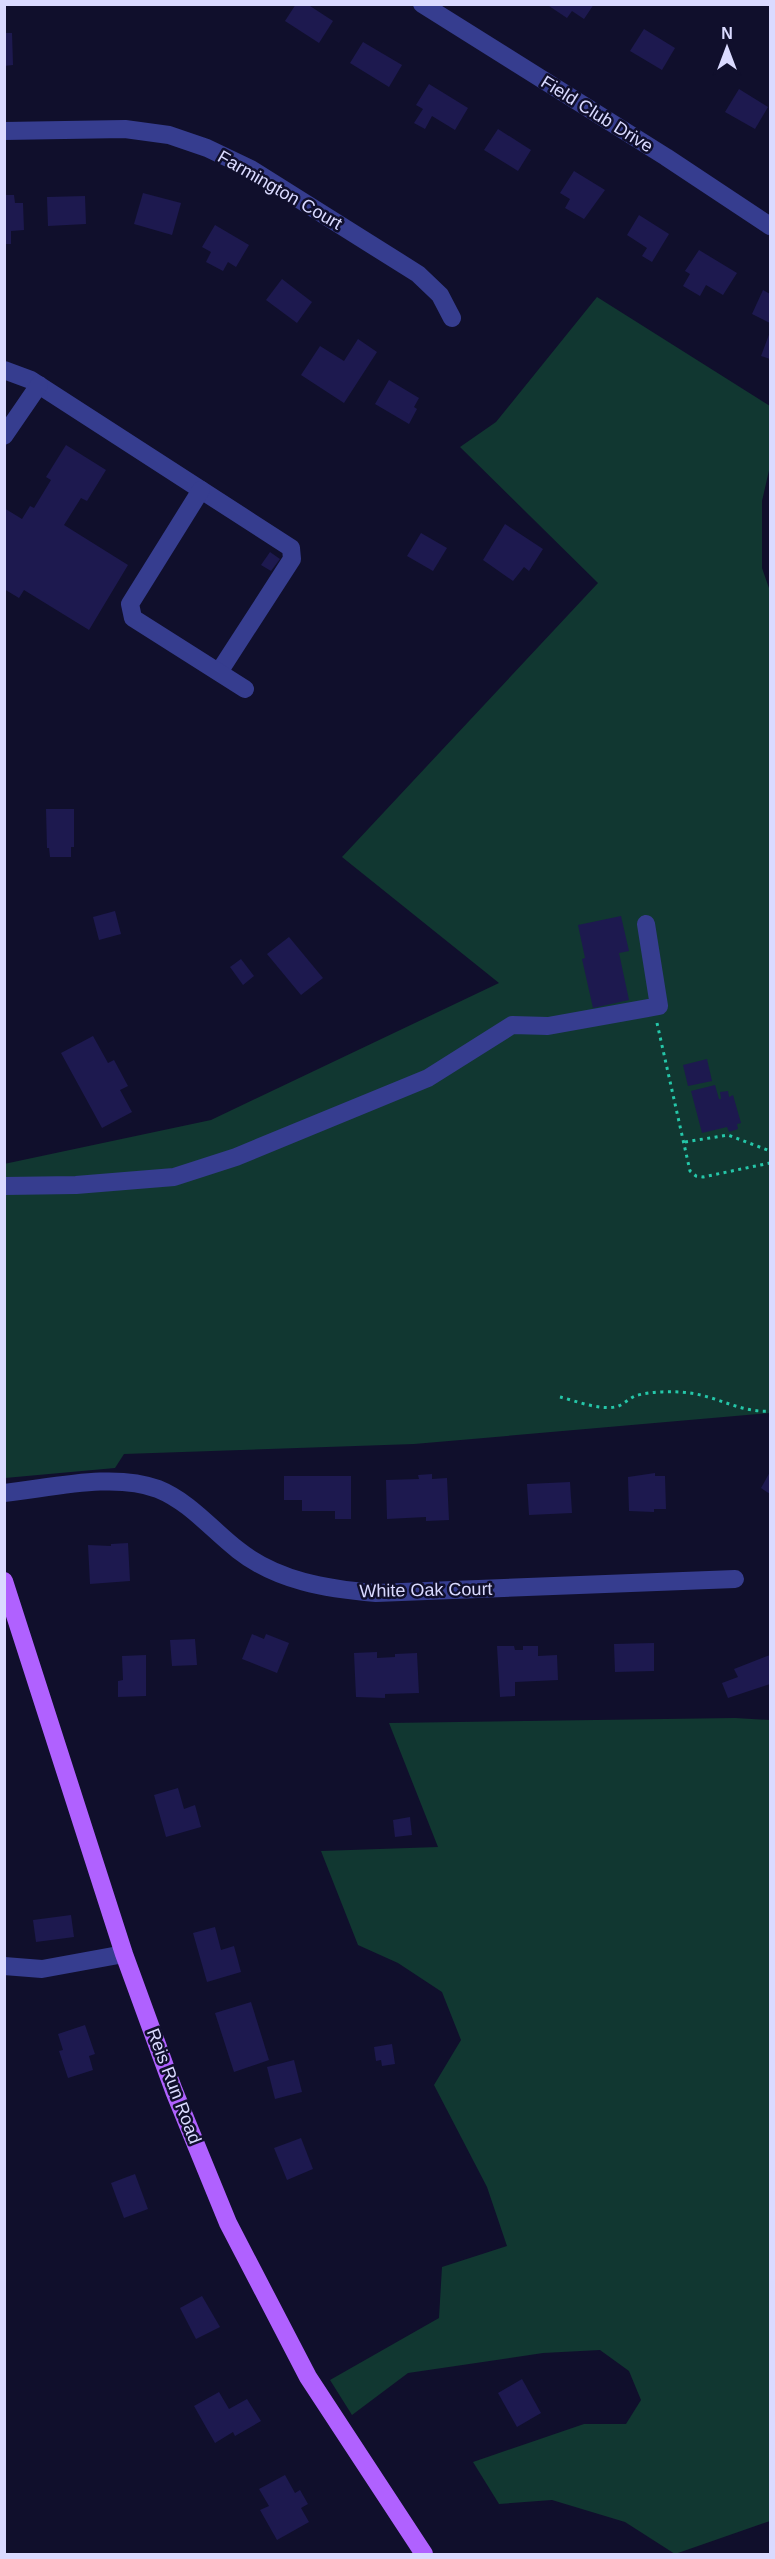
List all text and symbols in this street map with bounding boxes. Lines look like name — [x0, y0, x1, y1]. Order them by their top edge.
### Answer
north arrow — [697, 18, 757, 78]
text: N — [721, 25, 733, 42]
street label: Field Club Drive — [537, 72, 657, 156]
street label: Farmington Court — [214, 146, 346, 234]
street label: White Oak Court — [359, 1579, 493, 1601]
street label: Reis Run Road — [143, 2025, 205, 2147]

